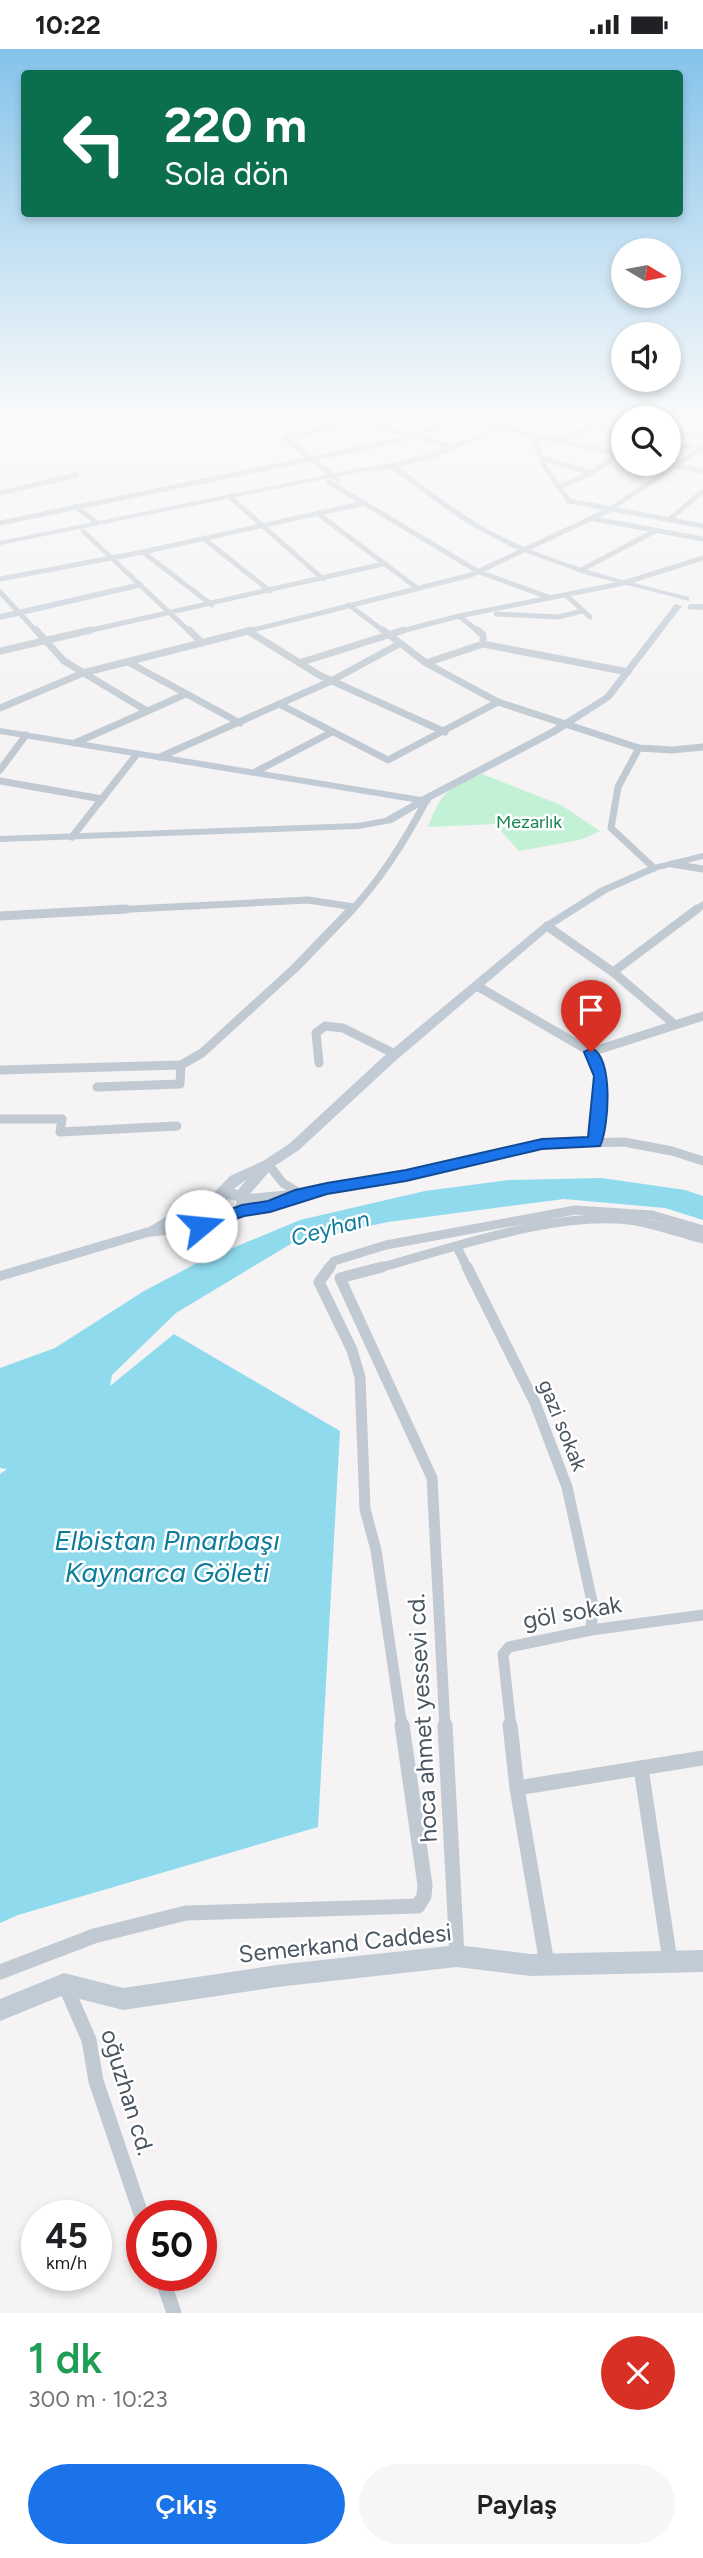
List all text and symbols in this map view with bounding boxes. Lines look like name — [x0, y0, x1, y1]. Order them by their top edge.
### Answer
text: 10:22 — [35, 9, 101, 41]
text: 220 m — [164, 95, 307, 154]
icon: left — [49, 98, 140, 189]
text: Sola dön — [164, 155, 289, 193]
north arrow — [611, 238, 681, 308]
map controls — [611, 238, 681, 476]
button: sound — [611, 322, 681, 392]
button: search — [611, 406, 681, 476]
park label: Mezarlık — [496, 811, 562, 833]
pin — [561, 980, 621, 1052]
icon: arrive — [572, 991, 610, 1029]
position arrow — [164, 1189, 238, 1263]
water label: Ceyhan — [288, 1204, 373, 1252]
street label: gazi sokak — [533, 1376, 593, 1475]
water label: Elbistan Pınarbaşı Kaynarca Göleti — [54, 1523, 280, 1589]
street label: göl sokak — [520, 1589, 624, 1635]
street label: hoca ahmet yessevi cd. — [401, 1593, 443, 1843]
street label: Semerkand Caddesi — [237, 1917, 453, 1969]
street label: oğuzhan cd. — [95, 2026, 161, 2158]
speed limit sign: 50 — [126, 2200, 217, 2291]
text: 45 — [45, 2215, 88, 2257]
text: km/h — [46, 2252, 87, 2274]
text: 1 dk — [28, 2333, 102, 2384]
button: close — [601, 2336, 675, 2410]
text: 300 m · 10:23 — [28, 2385, 168, 2413]
button: Çıkış — [28, 2464, 345, 2544]
button: Paylaş — [359, 2464, 675, 2544]

